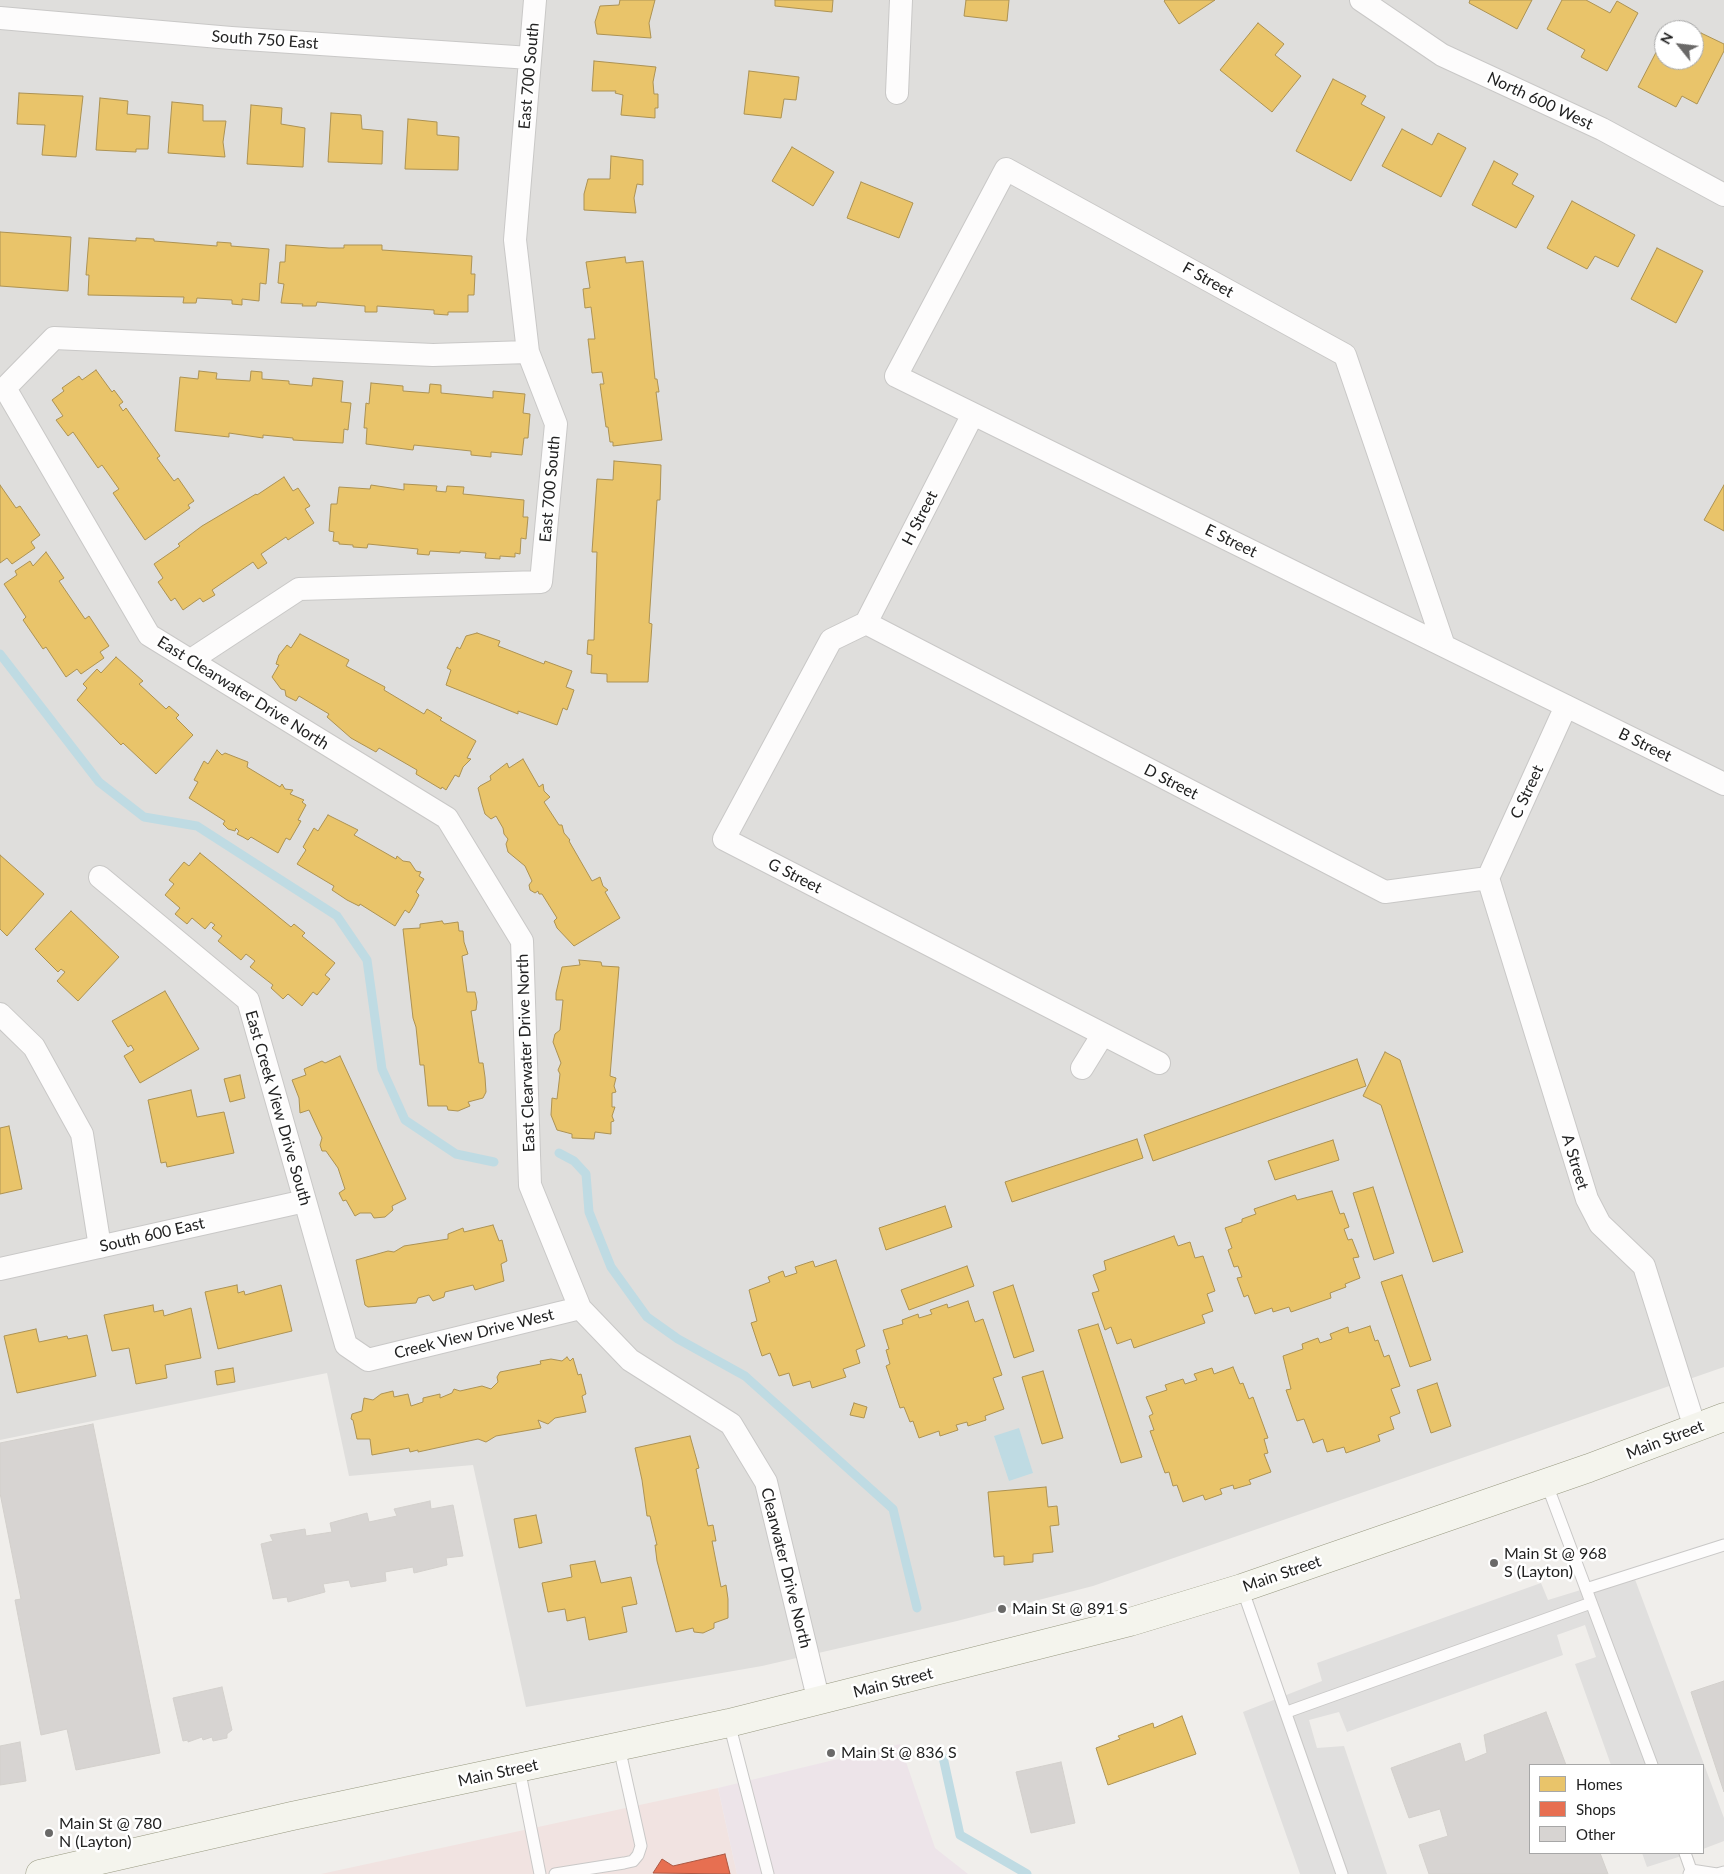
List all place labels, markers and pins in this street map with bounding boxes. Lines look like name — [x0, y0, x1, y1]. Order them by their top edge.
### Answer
place label: Main St @ 968 S (Layton) — [1504, 1544, 1607, 1582]
marker: Main St @ 968 S (Layton) — [1488, 1557, 1500, 1569]
place label: Main St @ 891 S — [1012, 1599, 1128, 1619]
marker: Main St @ 891 S — [996, 1603, 1008, 1615]
place label: Main St @ 836 S — [841, 1743, 957, 1763]
marker: Main St @ 836 S — [825, 1747, 837, 1759]
place label: Main St @ 780 N (Layton) — [59, 1814, 162, 1852]
marker: Main St @ 780 N (Layton) — [43, 1827, 55, 1839]

